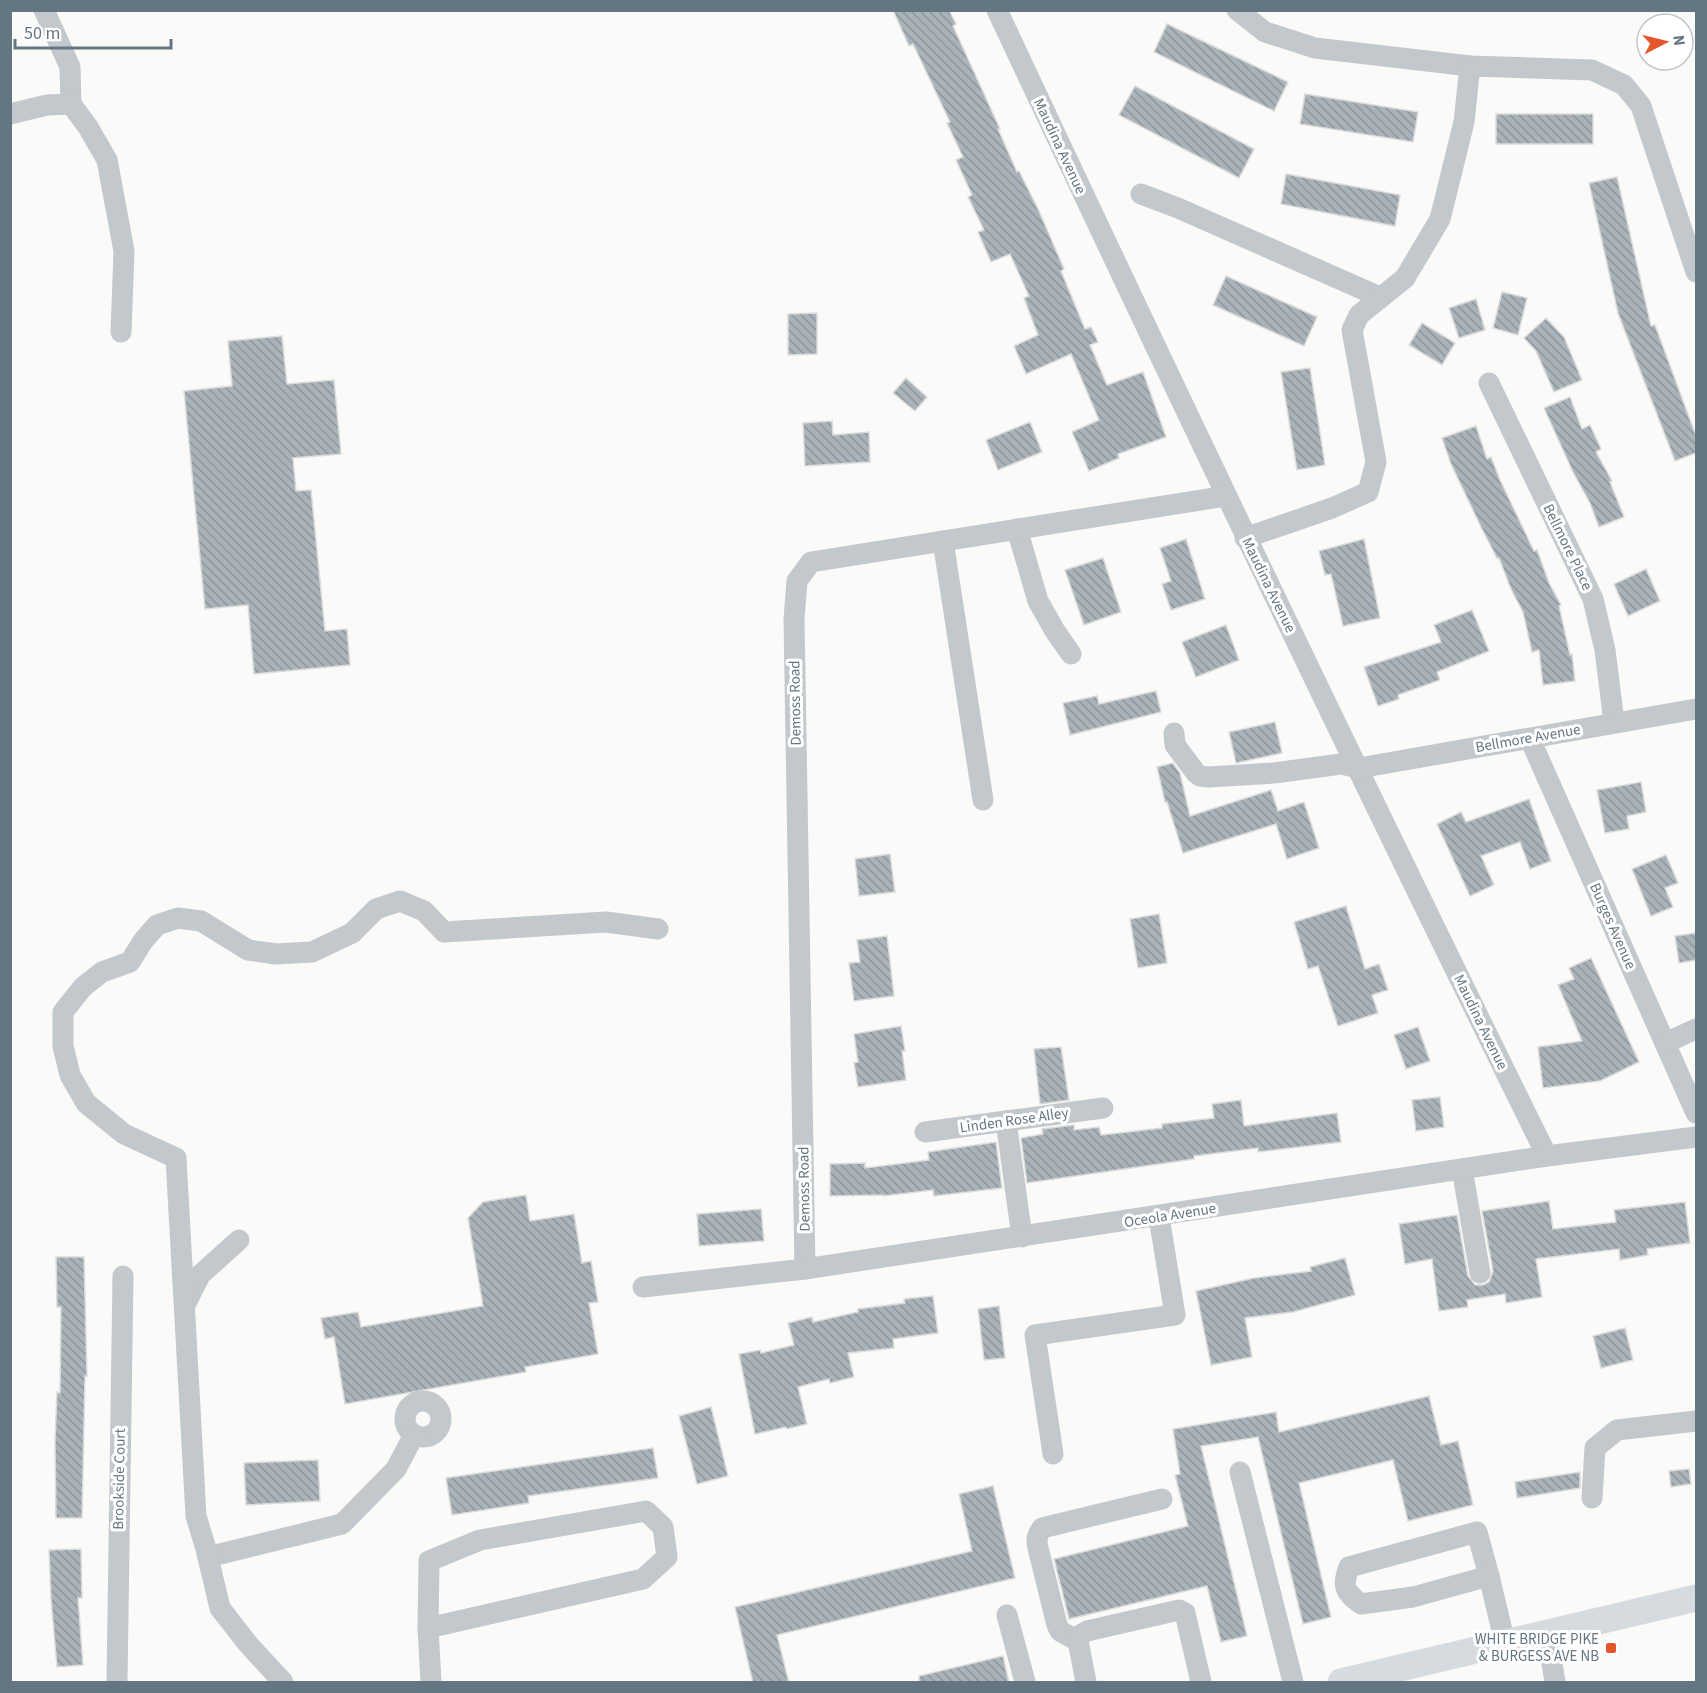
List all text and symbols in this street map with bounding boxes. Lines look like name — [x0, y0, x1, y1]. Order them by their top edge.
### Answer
scale bar — [15, 12, 171, 50]
north arrow — [1635, 12, 1695, 72]
text: 50 m — [24, 21, 60, 46]
text: N — [1667, 34, 1690, 47]
street label: Maudina Avenue — [1028, 95, 1091, 198]
street label: Bellmore Place — [1538, 500, 1598, 594]
street label: Maudina Avenue — [1236, 534, 1301, 636]
street label: Demoss Road — [784, 660, 807, 746]
street label: Bellmore Avenue — [1474, 719, 1582, 758]
street label: Burges Avenue — [1584, 880, 1641, 973]
street label: Maudina Avenue — [1448, 971, 1513, 1073]
street label: Linden Rose Alley — [958, 1102, 1070, 1139]
street label: Demoss Road — [793, 1146, 816, 1232]
street label: Oceola Avenue — [1123, 1198, 1217, 1233]
street label: Brookside Court — [108, 1428, 131, 1530]
place label: WHITE BRIDGE PIKE & BURGESS AVE NB — [1475, 1629, 1599, 1667]
marker: WHITE BRIDGE PIKE & BURGESS AVE NB — [1604, 1641, 1618, 1655]

